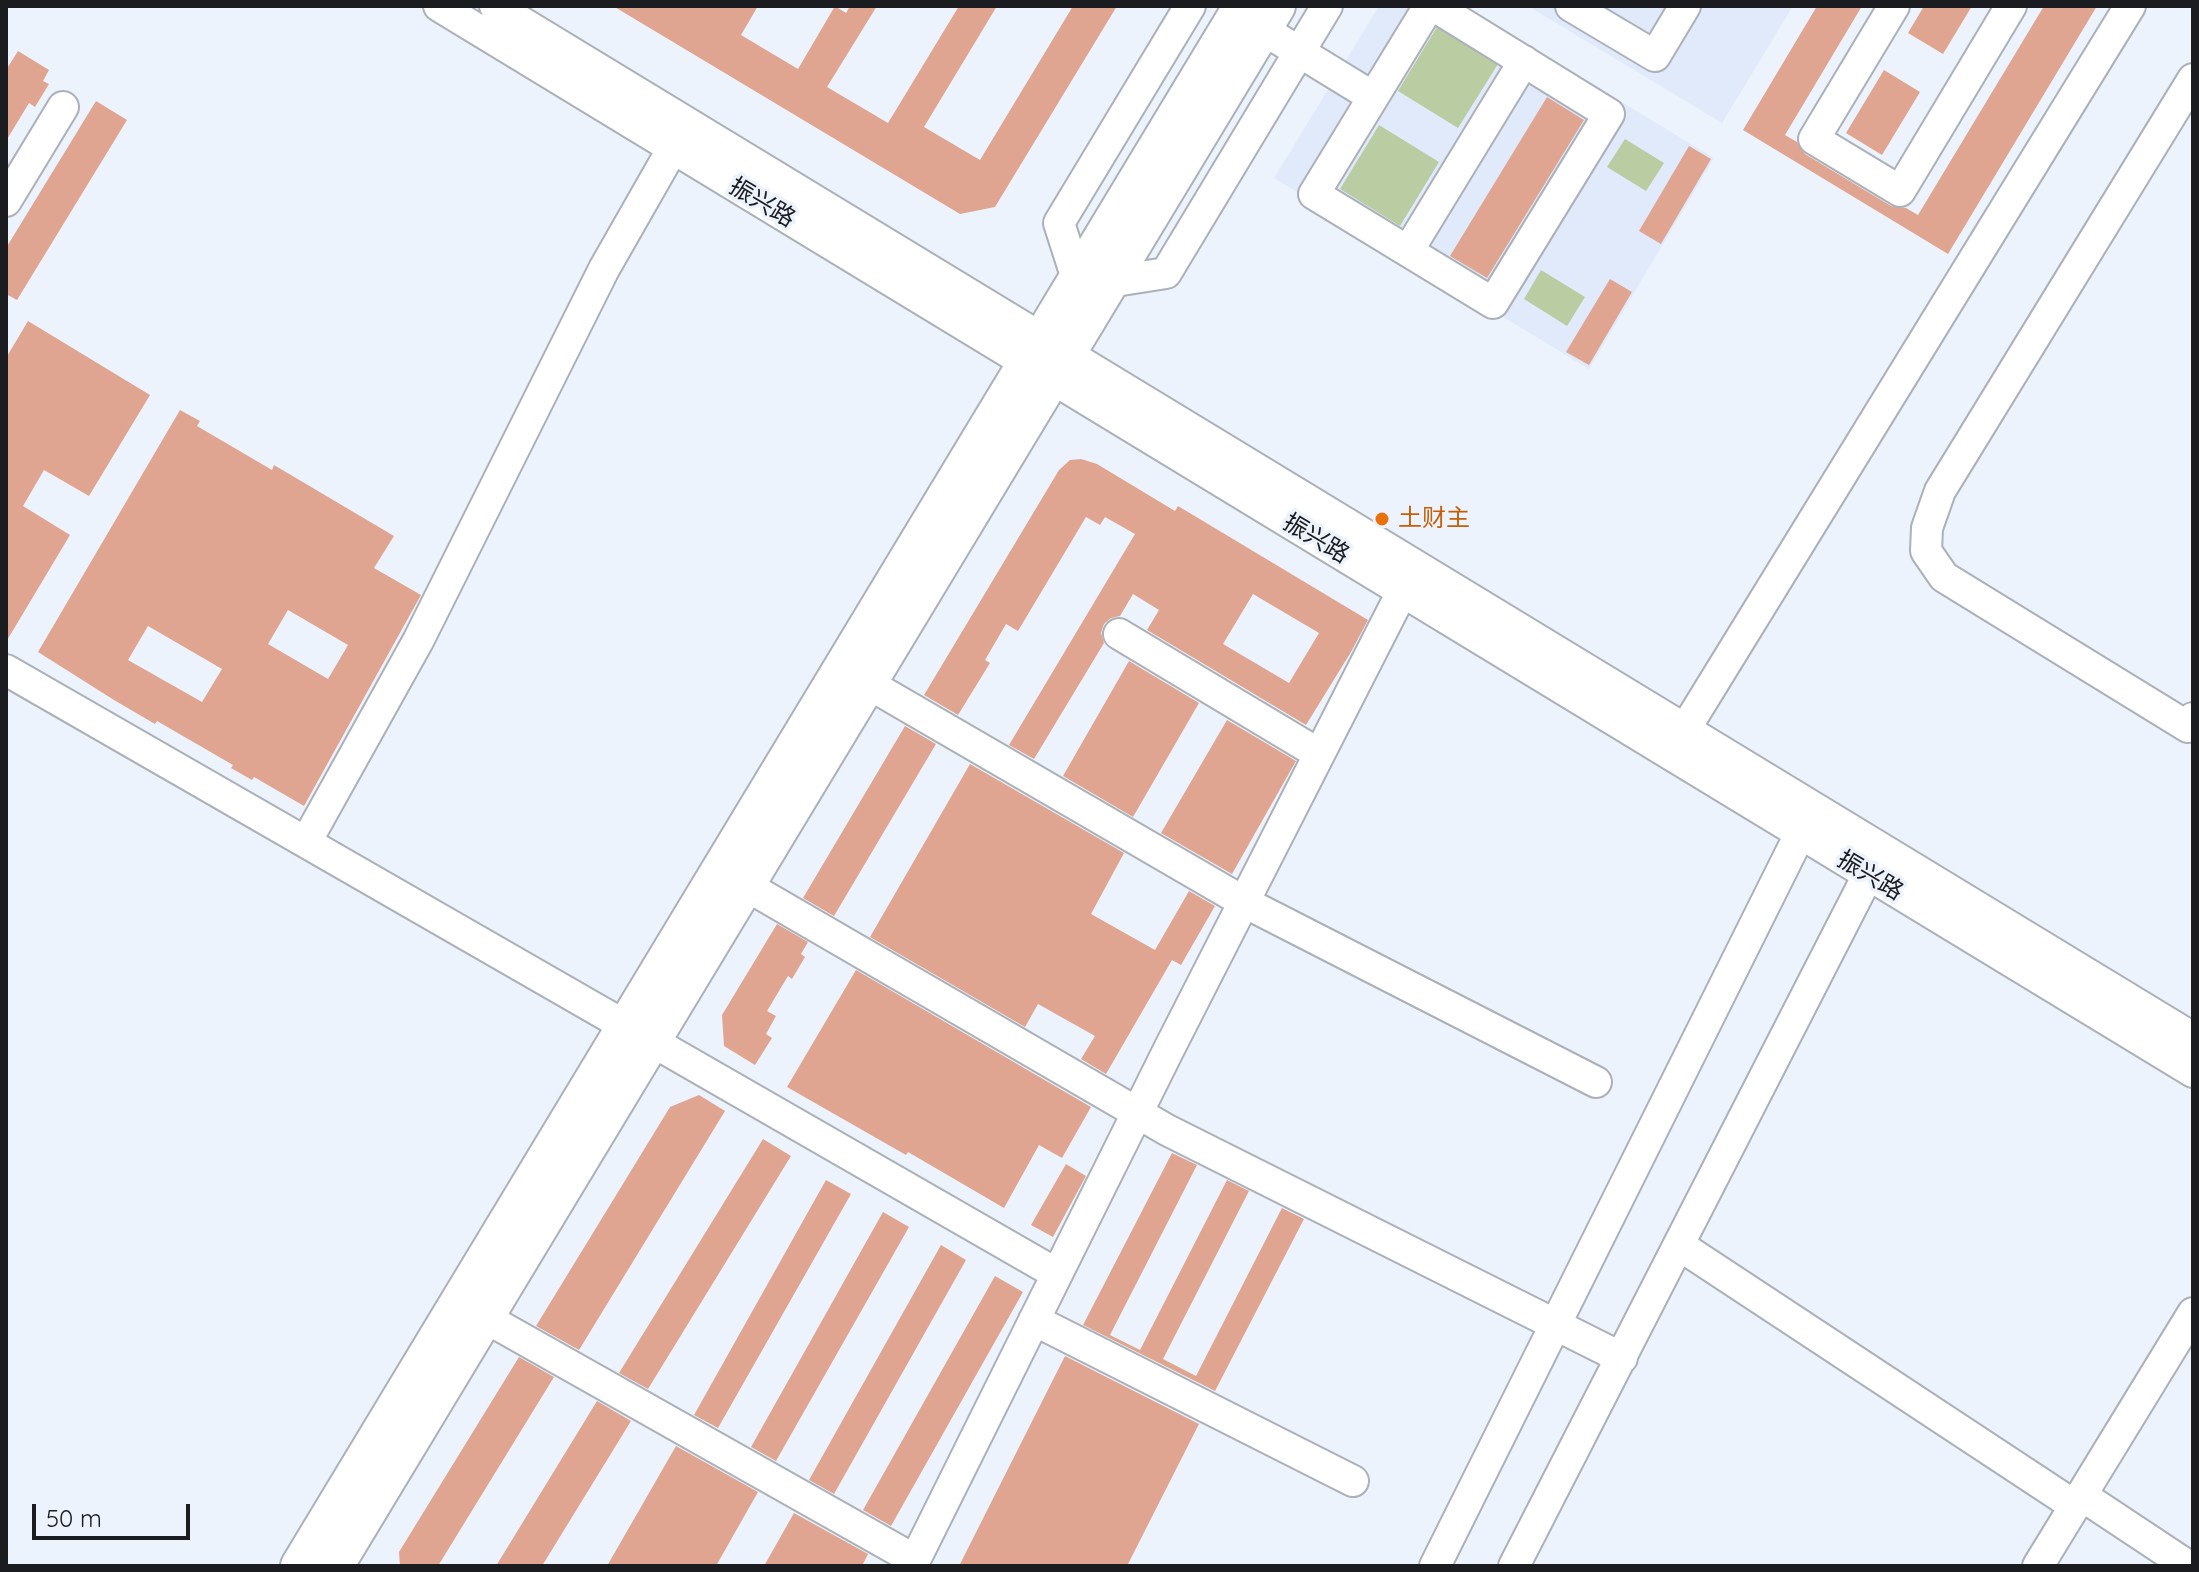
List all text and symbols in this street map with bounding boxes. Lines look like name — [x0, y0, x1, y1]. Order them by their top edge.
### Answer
street label: 振兴路 — [724, 172, 800, 234]
place label: 土财主 — [1398, 505, 1470, 533]
street label: 振兴路 — [1278, 508, 1354, 570]
marker: 土财主 — [1373, 510, 1391, 528]
street label: 振兴路 — [1832, 845, 1908, 907]
scale bar — [36, 1488, 194, 1538]
text: 50 m — [46, 1503, 102, 1533]

